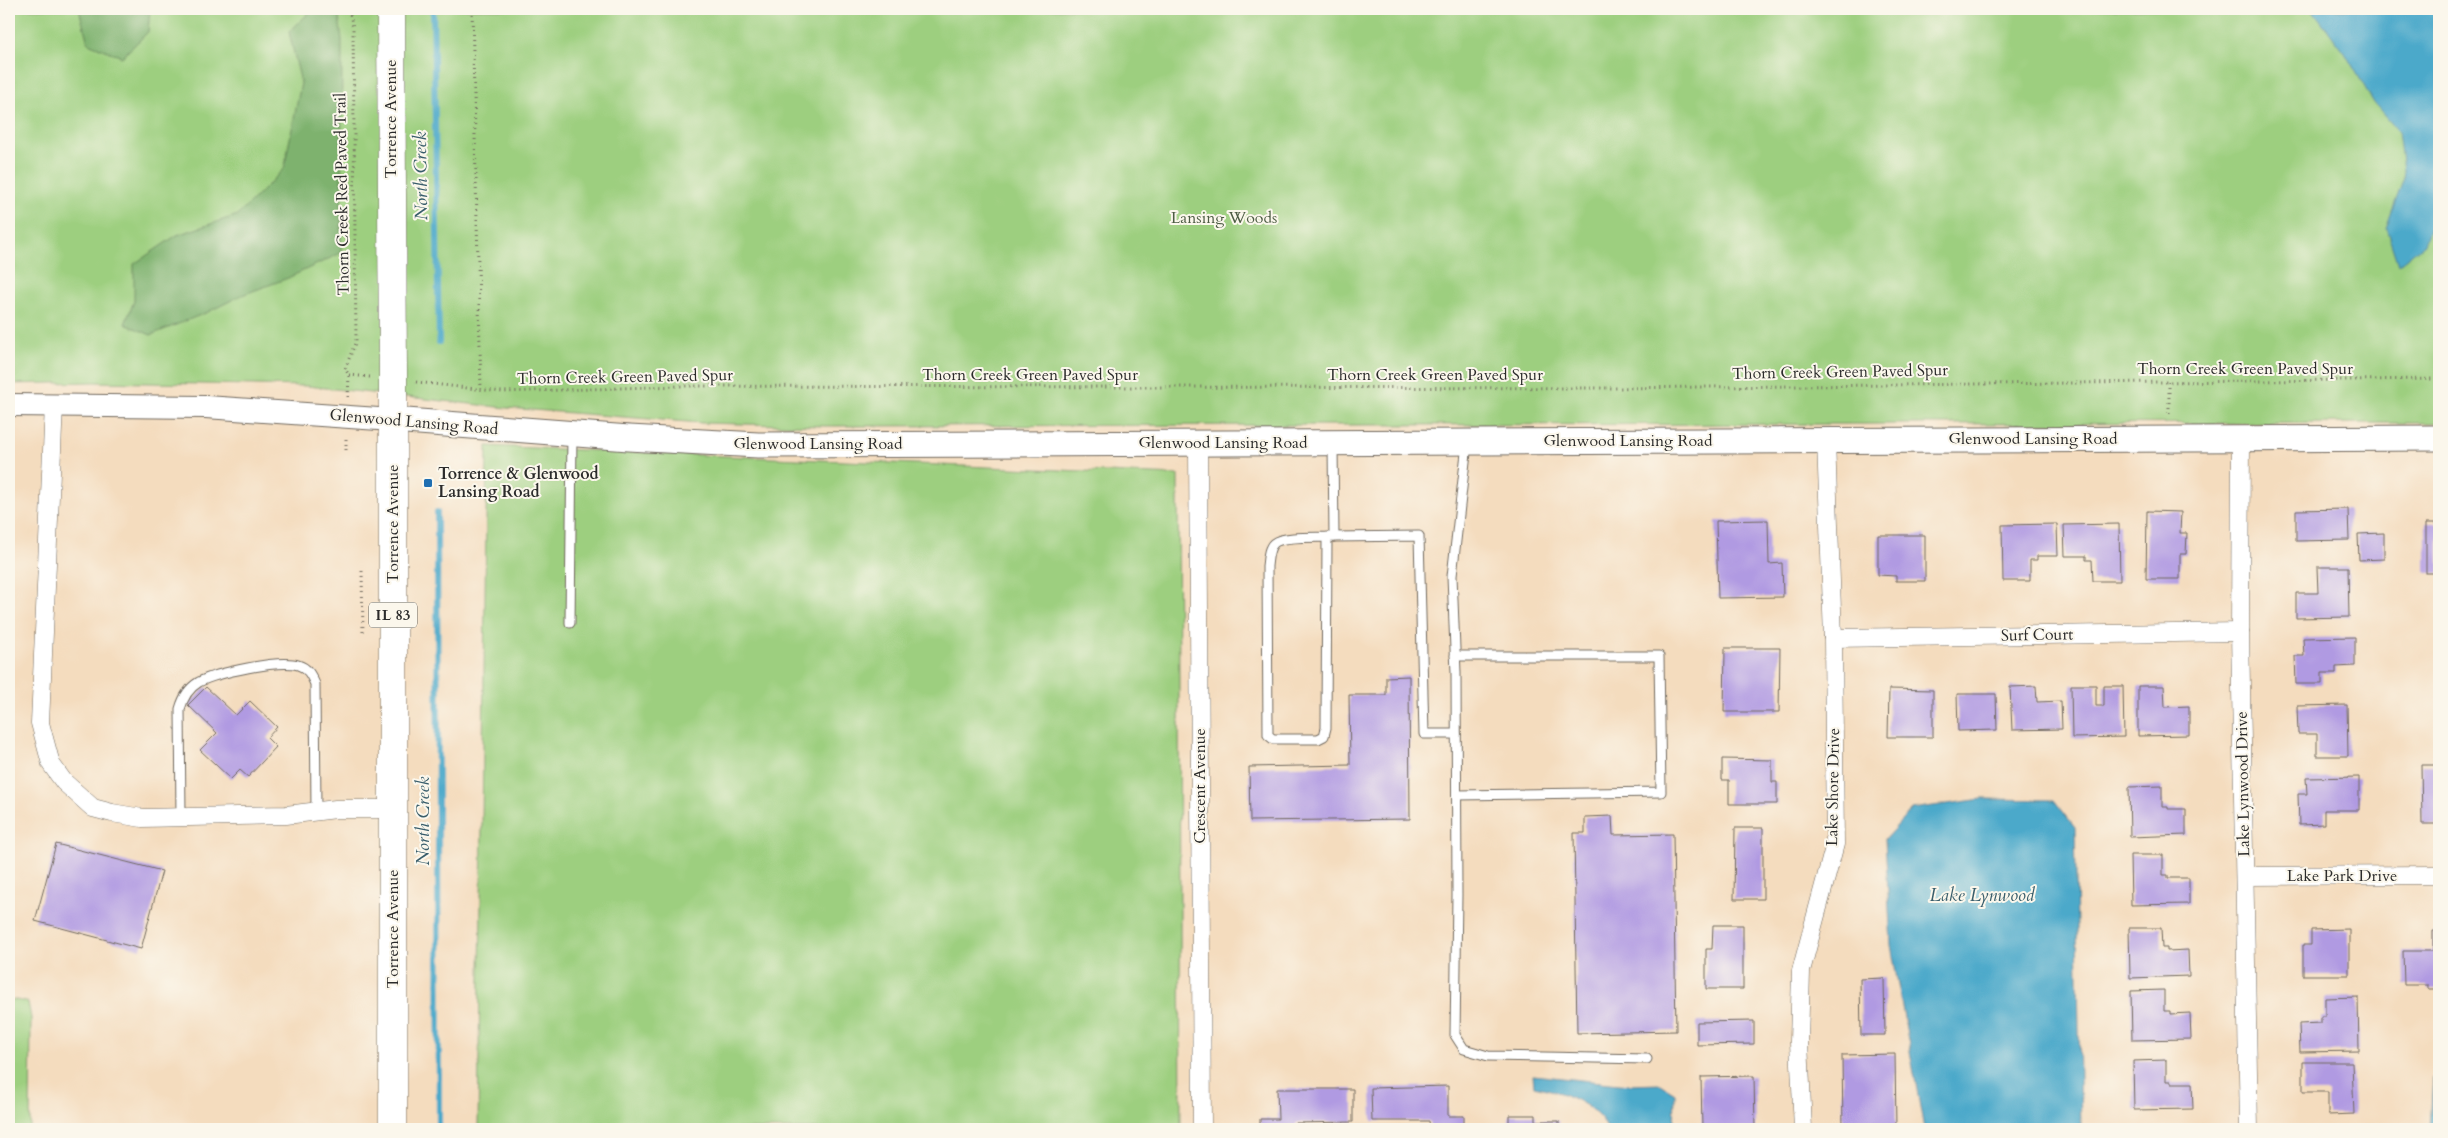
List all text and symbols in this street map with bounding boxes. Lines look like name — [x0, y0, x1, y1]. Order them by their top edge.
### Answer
street label: Torrence Avenue — [380, 59, 402, 179]
street label: Thorn Creek Red Paved Trail — [329, 93, 355, 295]
water label: North Creek — [408, 131, 434, 221]
park label: Lansing Woods — [1171, 207, 1277, 229]
street label: Thorn Creek Green Paved Spur — [2137, 358, 2353, 380]
street label: Thorn Creek Green Paved Spur — [1732, 359, 1948, 385]
street label: Thorn Creek Green Paved Spur — [517, 364, 733, 390]
street label: Thorn Creek Green Paved Spur — [922, 364, 1138, 386]
street label: Thorn Creek Green Paved Spur — [1327, 364, 1543, 386]
street label: Glenwood Lansing Road — [329, 404, 500, 440]
street label: Glenwood Lansing Road — [1948, 428, 2118, 450]
street label: Glenwood Lansing Road — [1543, 430, 1713, 452]
street label: Glenwood Lansing Road — [1138, 432, 1308, 454]
street label: Glenwood Lansing Road — [733, 433, 903, 455]
place label: Torrence & Glenwood Lansing Road — [438, 463, 599, 503]
street label: Torrence Avenue — [382, 464, 404, 584]
marker: Torrence & Glenwood Lansing Road — [422, 477, 434, 489]
road number: IL 83 — [369, 602, 417, 628]
street label: Surf Court — [2001, 623, 2073, 647]
street label: Lake Lynwood Drive — [2231, 711, 2255, 857]
street label: Crescent Avenue — [1189, 728, 1211, 844]
street label: Lake Shore Drive — [1821, 728, 1845, 846]
water label: North Creek — [411, 777, 436, 865]
street label: Lake Park Drive — [2287, 865, 2397, 887]
street label: Torrence Avenue — [382, 869, 404, 989]
water label: Lake Lynwood — [1929, 883, 2036, 908]

